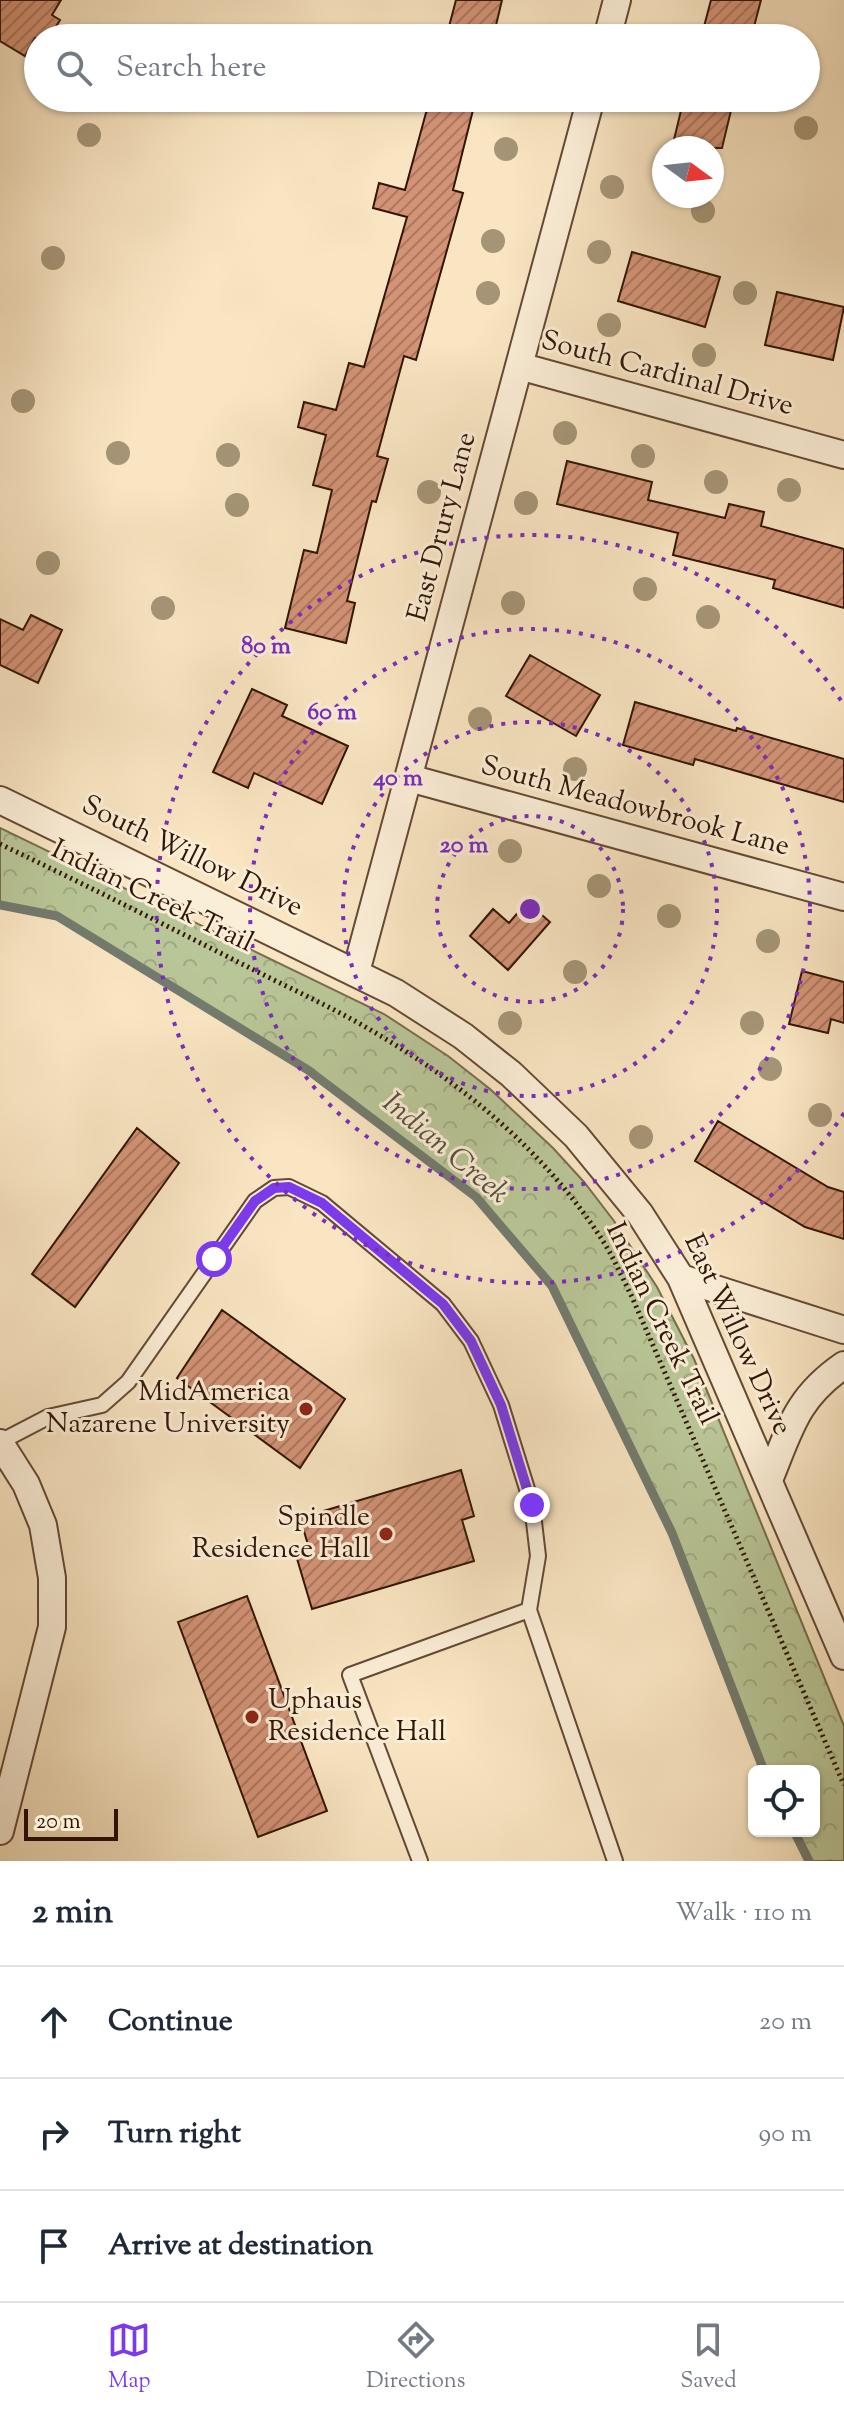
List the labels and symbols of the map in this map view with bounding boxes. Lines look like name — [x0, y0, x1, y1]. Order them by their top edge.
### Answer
north arrow — [652, 136, 724, 208]
street label: South Cardinal Drive — [536, 321, 798, 427]
street label: East Drury Lane — [398, 428, 488, 626]
text: 80 m — [241, 630, 291, 664]
text: 60 m — [307, 696, 357, 730]
street label: South Meadowbrook Lane — [476, 746, 794, 868]
text: 40 m — [372, 762, 423, 796]
street label: South Willow Drive — [75, 786, 309, 928]
text: 20 m — [440, 829, 489, 863]
street label: Indian Creek Trail — [44, 831, 260, 963]
centre of rings — [516, 895, 544, 923]
water label: Indian Creek — [372, 1083, 518, 1215]
street label: Indian Creek Trail — [595, 1216, 727, 1432]
street label: East Willow Drive — [673, 1228, 801, 1442]
route start — [196, 1241, 232, 1277]
place label: MidAmerica Nazarene University — [46, 1373, 290, 1445]
marker: MidAmerica Nazarene University — [297, 1400, 315, 1418]
route end — [514, 1487, 550, 1523]
place label: Spindle Residence Hall — [192, 1498, 370, 1570]
marker: Spindle Residence Hall — [377, 1525, 395, 1543]
place label: Uphaus Residence Hall — [268, 1681, 447, 1753]
marker: Uphaus Residence Hall — [243, 1708, 261, 1726]
scale bar — [24, 1805, 118, 1841]

